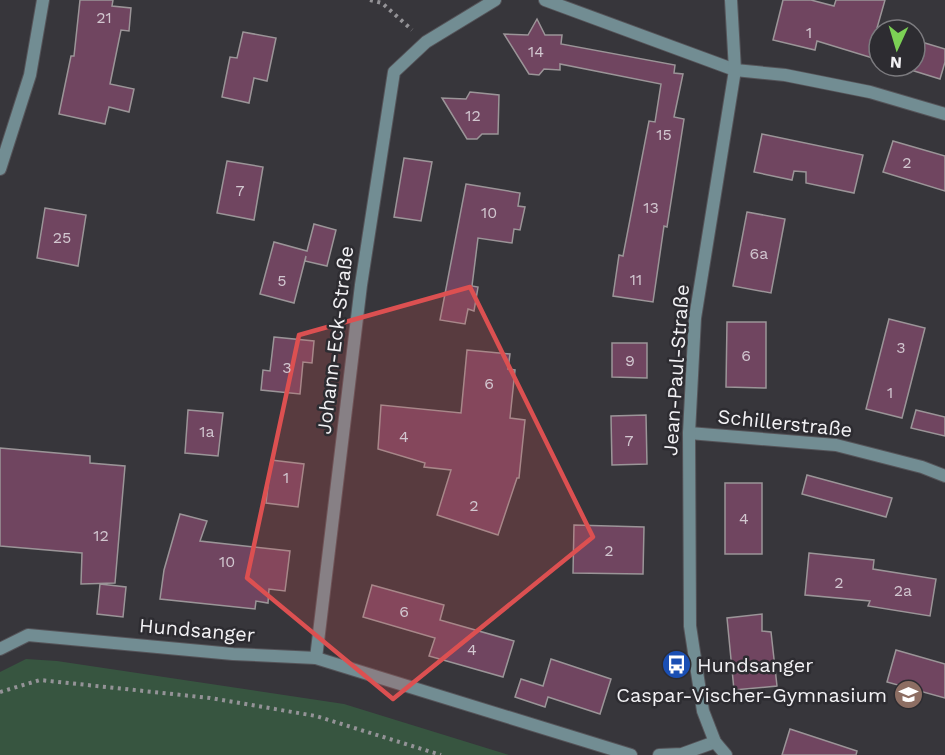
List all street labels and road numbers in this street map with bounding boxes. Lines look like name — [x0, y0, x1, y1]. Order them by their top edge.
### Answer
street label: Johann-Eck-Straße — [312, 244, 358, 436]
street label: Jean-Paul-Straße — [658, 283, 694, 457]
street label: Schillerstraße — [716, 404, 854, 442]
street label: Hundsanger — [138, 613, 256, 647]

